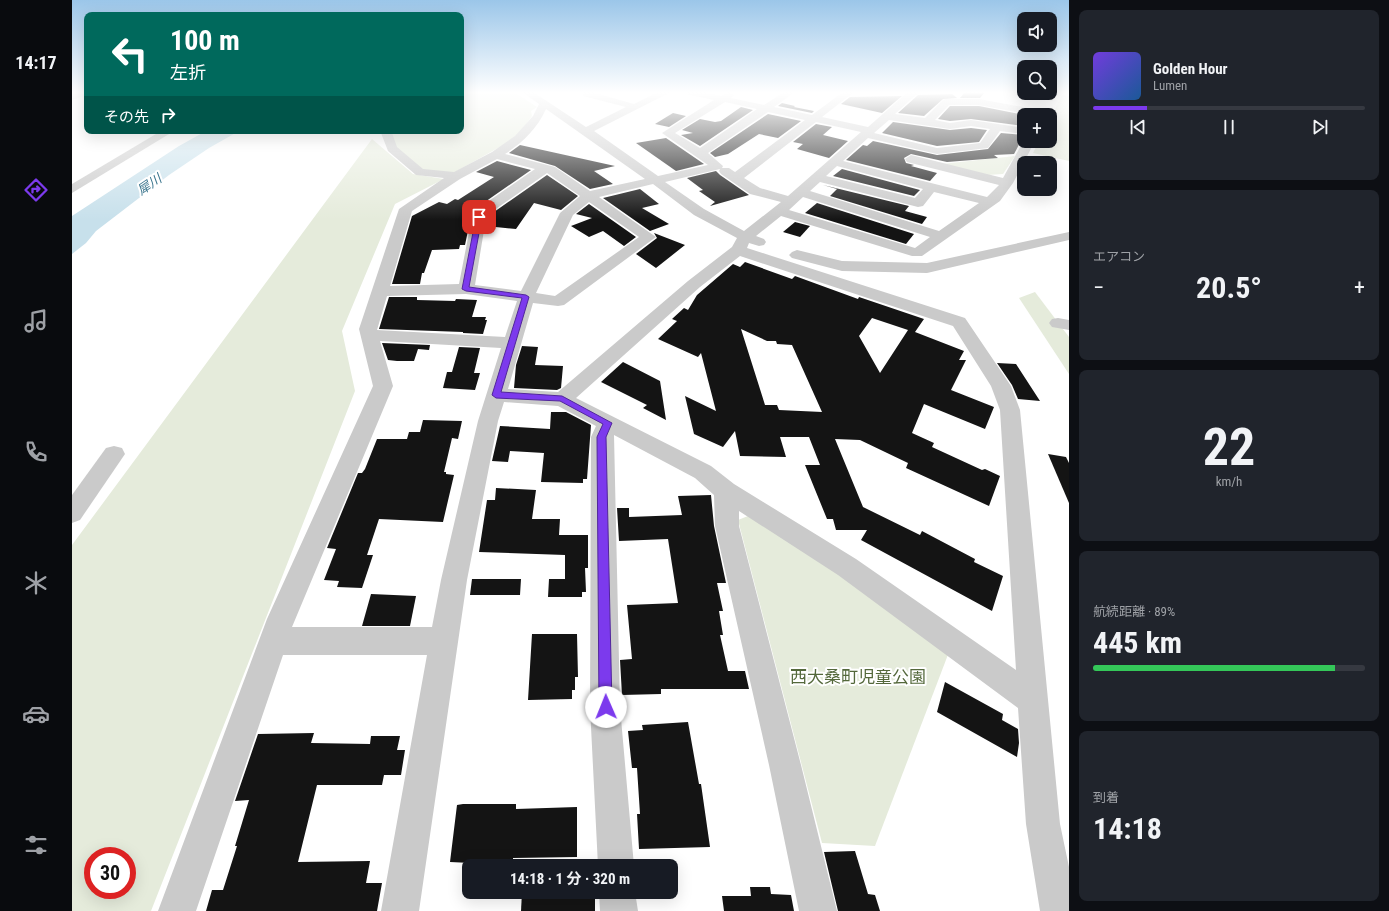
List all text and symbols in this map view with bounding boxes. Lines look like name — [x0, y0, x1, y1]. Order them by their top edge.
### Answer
map controls — [1017, 12, 1057, 196]
button: sound — [1017, 12, 1057, 52]
text: 100 m — [170, 24, 240, 57]
icon: left — [104, 28, 156, 80]
text: 14:17 — [15, 52, 57, 73]
button: search — [1017, 60, 1057, 100]
text: Golden Hour — [1153, 60, 1228, 78]
text: 左折 — [170, 62, 206, 83]
text: Lumen — [1153, 78, 1187, 93]
icon: right — [157, 104, 179, 126]
text: その先 — [104, 108, 149, 126]
button: + — [1017, 108, 1057, 148]
icon: previous — [1127, 116, 1149, 138]
icon: pause — [1218, 116, 1240, 138]
icon: next — [1309, 116, 1331, 138]
button: − — [1017, 156, 1057, 196]
water label: 犀川 — [134, 170, 166, 198]
icon: directions — [22, 176, 50, 204]
pin — [462, 200, 496, 234]
icon: arrive — [468, 206, 490, 228]
text: エアコン — [1093, 249, 1145, 264]
text: 20.5° — [1196, 270, 1262, 305]
text: − — [1093, 275, 1104, 300]
text: + — [1354, 275, 1365, 300]
icon: music — [22, 307, 50, 335]
text: 22 — [1203, 417, 1255, 478]
icon: phone — [22, 438, 50, 466]
text: km/h — [1216, 474, 1242, 489]
icon: climate — [22, 569, 50, 597]
text: 航続距離 · 89% — [1093, 604, 1175, 619]
text: 445 km — [1093, 625, 1182, 660]
park label: 西大桑町児童公園 — [790, 667, 926, 687]
position arrow — [585, 686, 627, 728]
icon: car — [22, 700, 50, 728]
text: 到着 — [1093, 790, 1119, 805]
text: 14:18 — [1093, 811, 1162, 846]
icon: filters — [22, 831, 50, 859]
speed limit sign: 30 — [84, 847, 136, 899]
text: 14:18 · 1 分 · 320 m — [510, 870, 630, 888]

